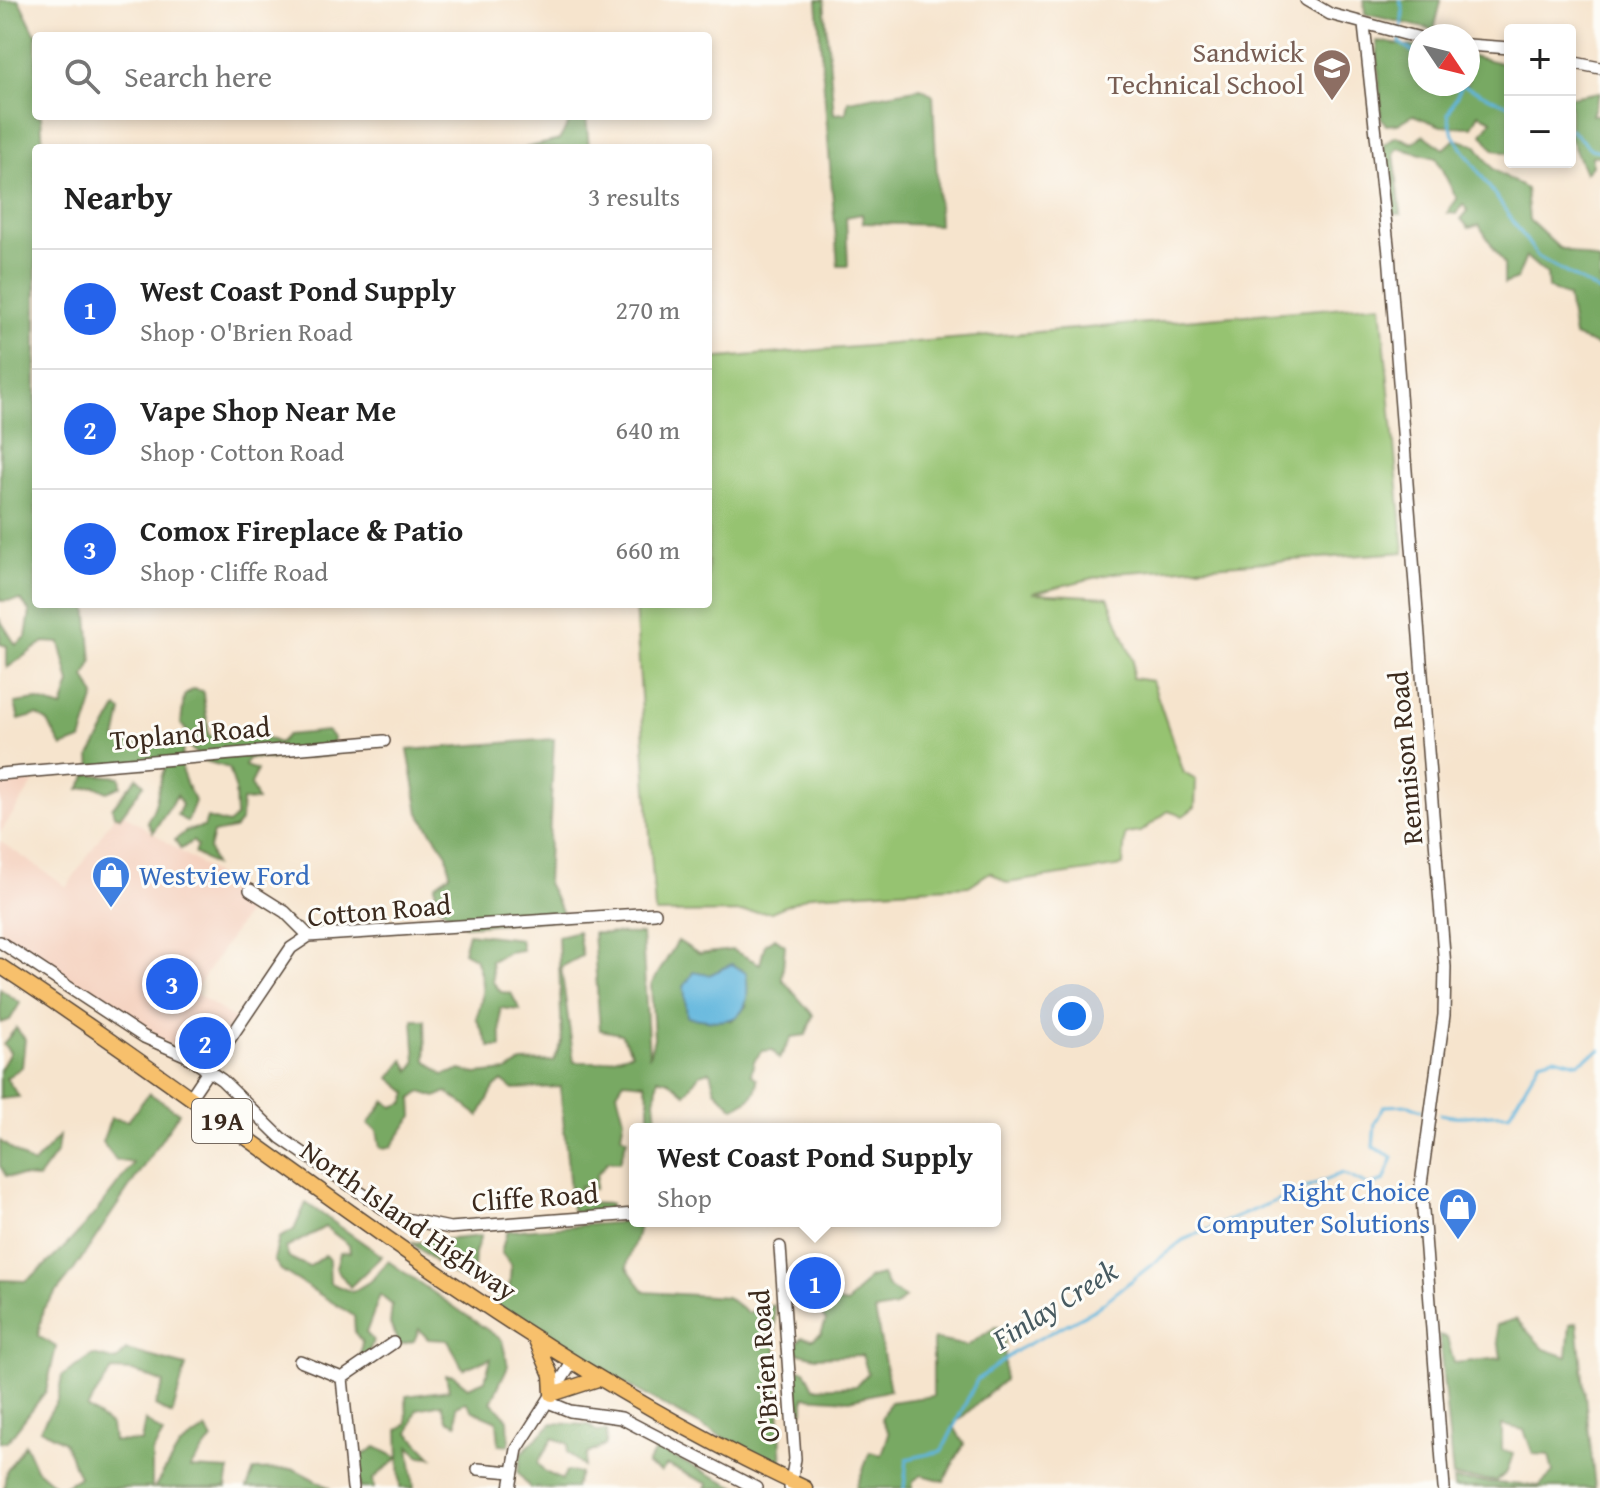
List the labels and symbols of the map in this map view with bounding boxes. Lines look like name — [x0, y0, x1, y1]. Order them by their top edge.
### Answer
north arrow — [1408, 24, 1480, 96]
place label: Sandwick Technical School — [1107, 31, 1305, 104]
school or university icon: Sandwick Technical School — [1311, 47, 1353, 102]
street label: Rennison Road — [1376, 669, 1433, 847]
street label: Topland Road — [108, 705, 272, 760]
shop icon: Westview Ford — [90, 854, 132, 909]
place label: Westview Ford — [139, 854, 310, 895]
street label: Cotton Road — [305, 883, 453, 936]
pin: 3 — [146, 954, 198, 1014]
your location — [1052, 996, 1092, 1036]
pin: 2 — [179, 1013, 231, 1073]
road number: 19A — [192, 1099, 252, 1143]
street label: North Island Highway — [293, 1129, 526, 1310]
place label: Right Choice Computer Solutions — [1197, 1170, 1430, 1243]
street label: Cliffe Road — [470, 1172, 600, 1221]
shop icon: Right Choice Computer Solutions — [1437, 1186, 1479, 1241]
water label: Finlay Creek — [982, 1248, 1126, 1361]
pin: 1 — [789, 1253, 841, 1313]
street label: O'Brien Road — [738, 1288, 789, 1444]

